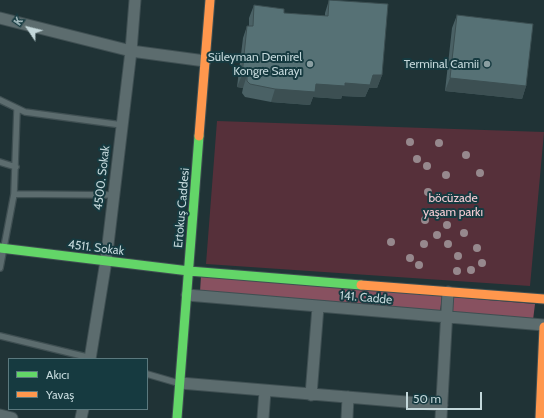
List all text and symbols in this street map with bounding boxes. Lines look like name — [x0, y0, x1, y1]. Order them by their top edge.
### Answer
north arrow — [8, 8, 48, 48]
text: K — [10, 14, 26, 28]
place label: Süleyman Demirel Kongre Sarayı — [208, 50, 302, 78]
place label: Terminal Camii — [404, 57, 479, 71]
marker: Süleyman Demirel Kongre Sarayı — [305, 59, 315, 69]
marker: Terminal Camii — [482, 59, 492, 69]
street label: 4500. Sokak — [91, 145, 113, 211]
street label: Ertokuş Caddesi — [171, 167, 193, 249]
park label: böcüzade yaşam parkı — [423, 191, 483, 219]
street label: 4511. Sokak — [67, 237, 125, 259]
street label: 141. Cadde — [339, 289, 393, 307]
legend — [8, 358, 148, 410]
text: Akıcı — [46, 367, 69, 382]
scale bar — [408, 384, 484, 410]
text: Yavaş — [46, 387, 74, 402]
text: 50 m — [413, 391, 441, 406]

